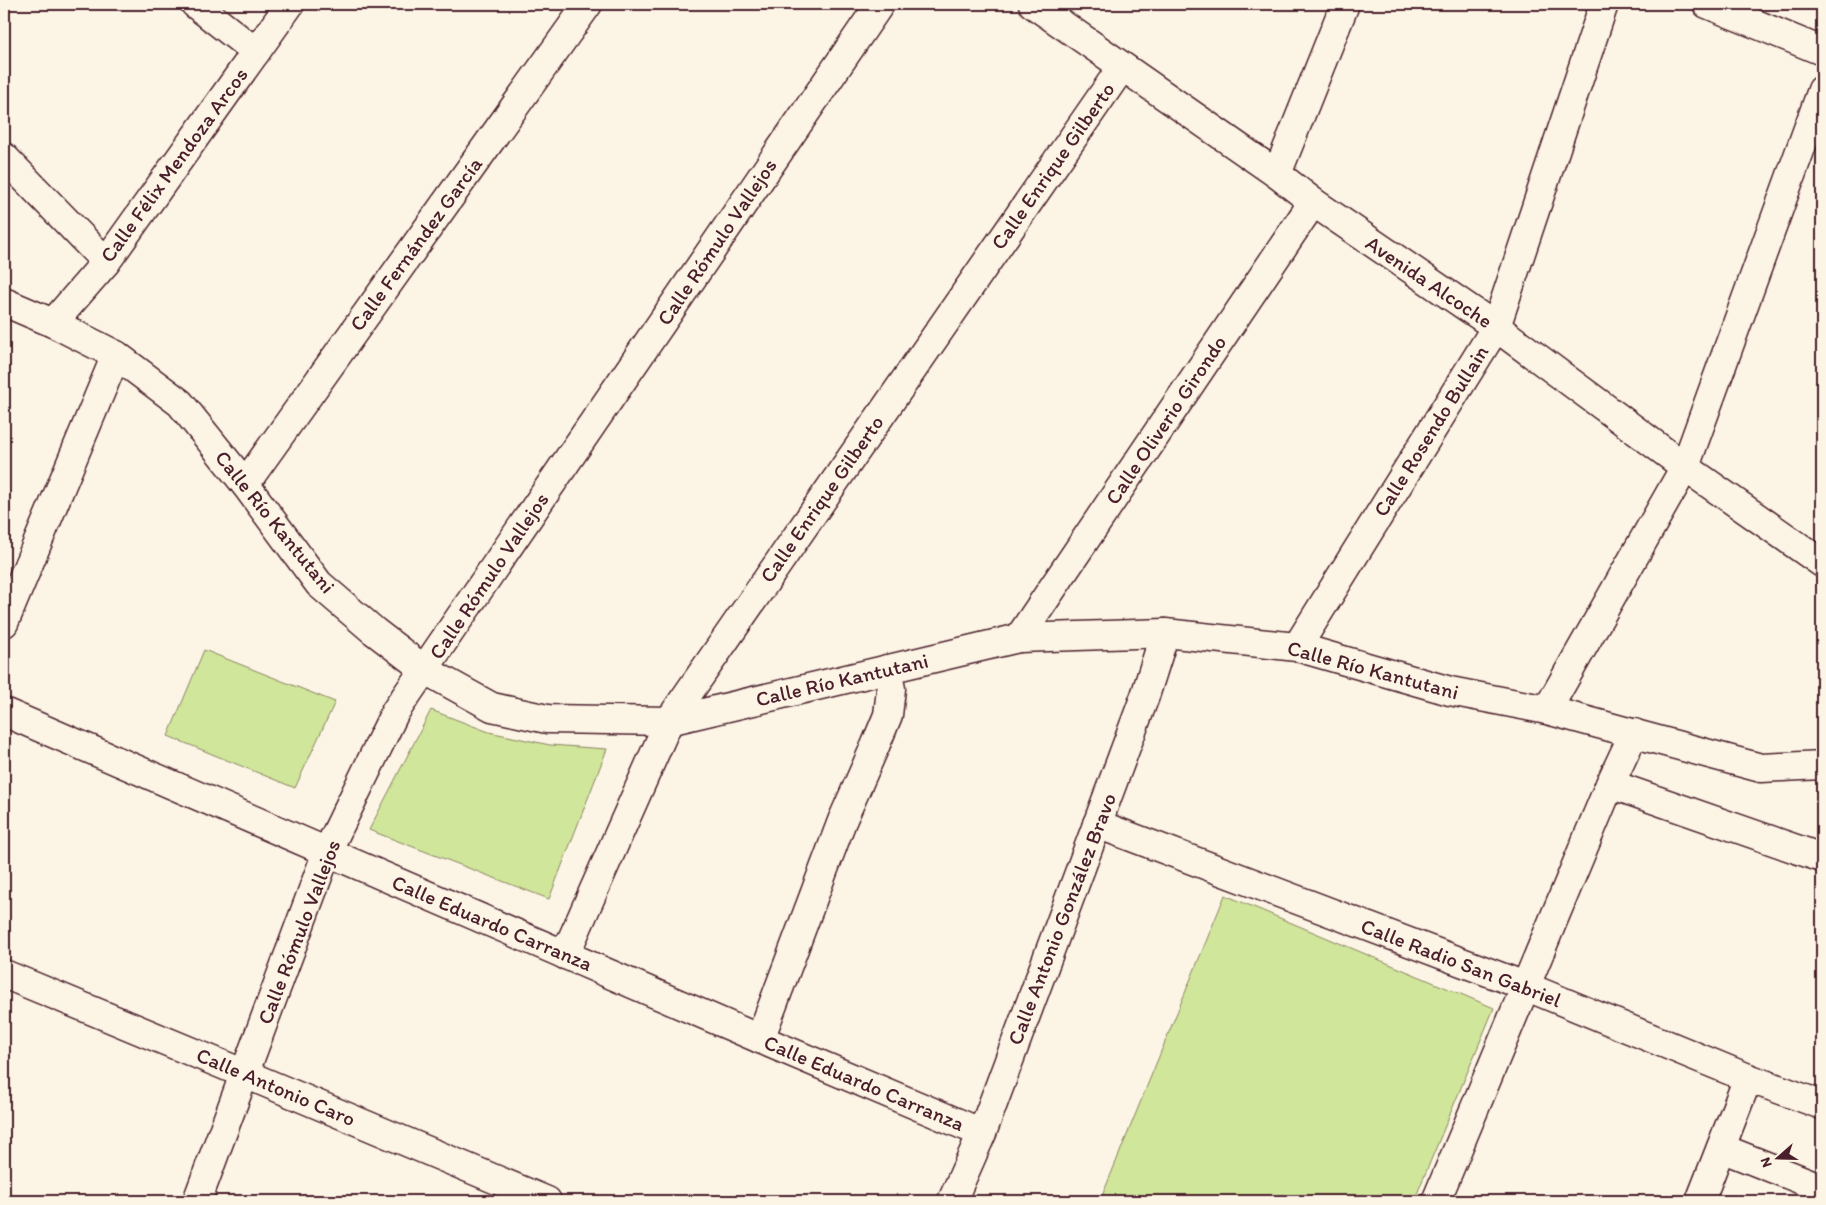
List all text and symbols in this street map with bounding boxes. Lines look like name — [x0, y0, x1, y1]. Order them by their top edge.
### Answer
street label: Calle Félix Mendoza Arcos — [95, 62, 253, 267]
street label: Calle Enrique Gilberto — [985, 77, 1120, 254]
street label: Calle Fernández García — [344, 152, 487, 336]
street label: Calle Rómulo Vallejos — [652, 154, 782, 330]
street label: Avenida Alcoche — [1361, 230, 1497, 333]
street label: Calle Oliverio Girondo — [1100, 330, 1231, 509]
street label: Calle Rosendo Bullain — [1368, 340, 1493, 521]
street label: Calle Enrique Gilberto — [754, 410, 889, 587]
street label: Calle Río Kantutani — [210, 445, 341, 598]
street label: Calle Rómulo Vallejos — [424, 488, 554, 664]
street label: Calle Río Kantutani — [1285, 635, 1462, 704]
street label: Calle Río Kantutani — [753, 647, 931, 712]
street label: Calle Antonio González Bravo — [1002, 789, 1121, 1048]
street label: Calle Rómulo Vallejos — [252, 836, 345, 1028]
street label: Calle Eduardo Carranza — [388, 869, 596, 976]
street label: Calle Radio San Gabriel — [1357, 913, 1565, 1012]
street label: Calle Eduardo Carranza — [760, 1029, 968, 1136]
street label: Calle Antonio Caro — [193, 1042, 360, 1131]
north arrow — [1754, 1132, 1804, 1182]
text: N — [1757, 1155, 1776, 1170]

